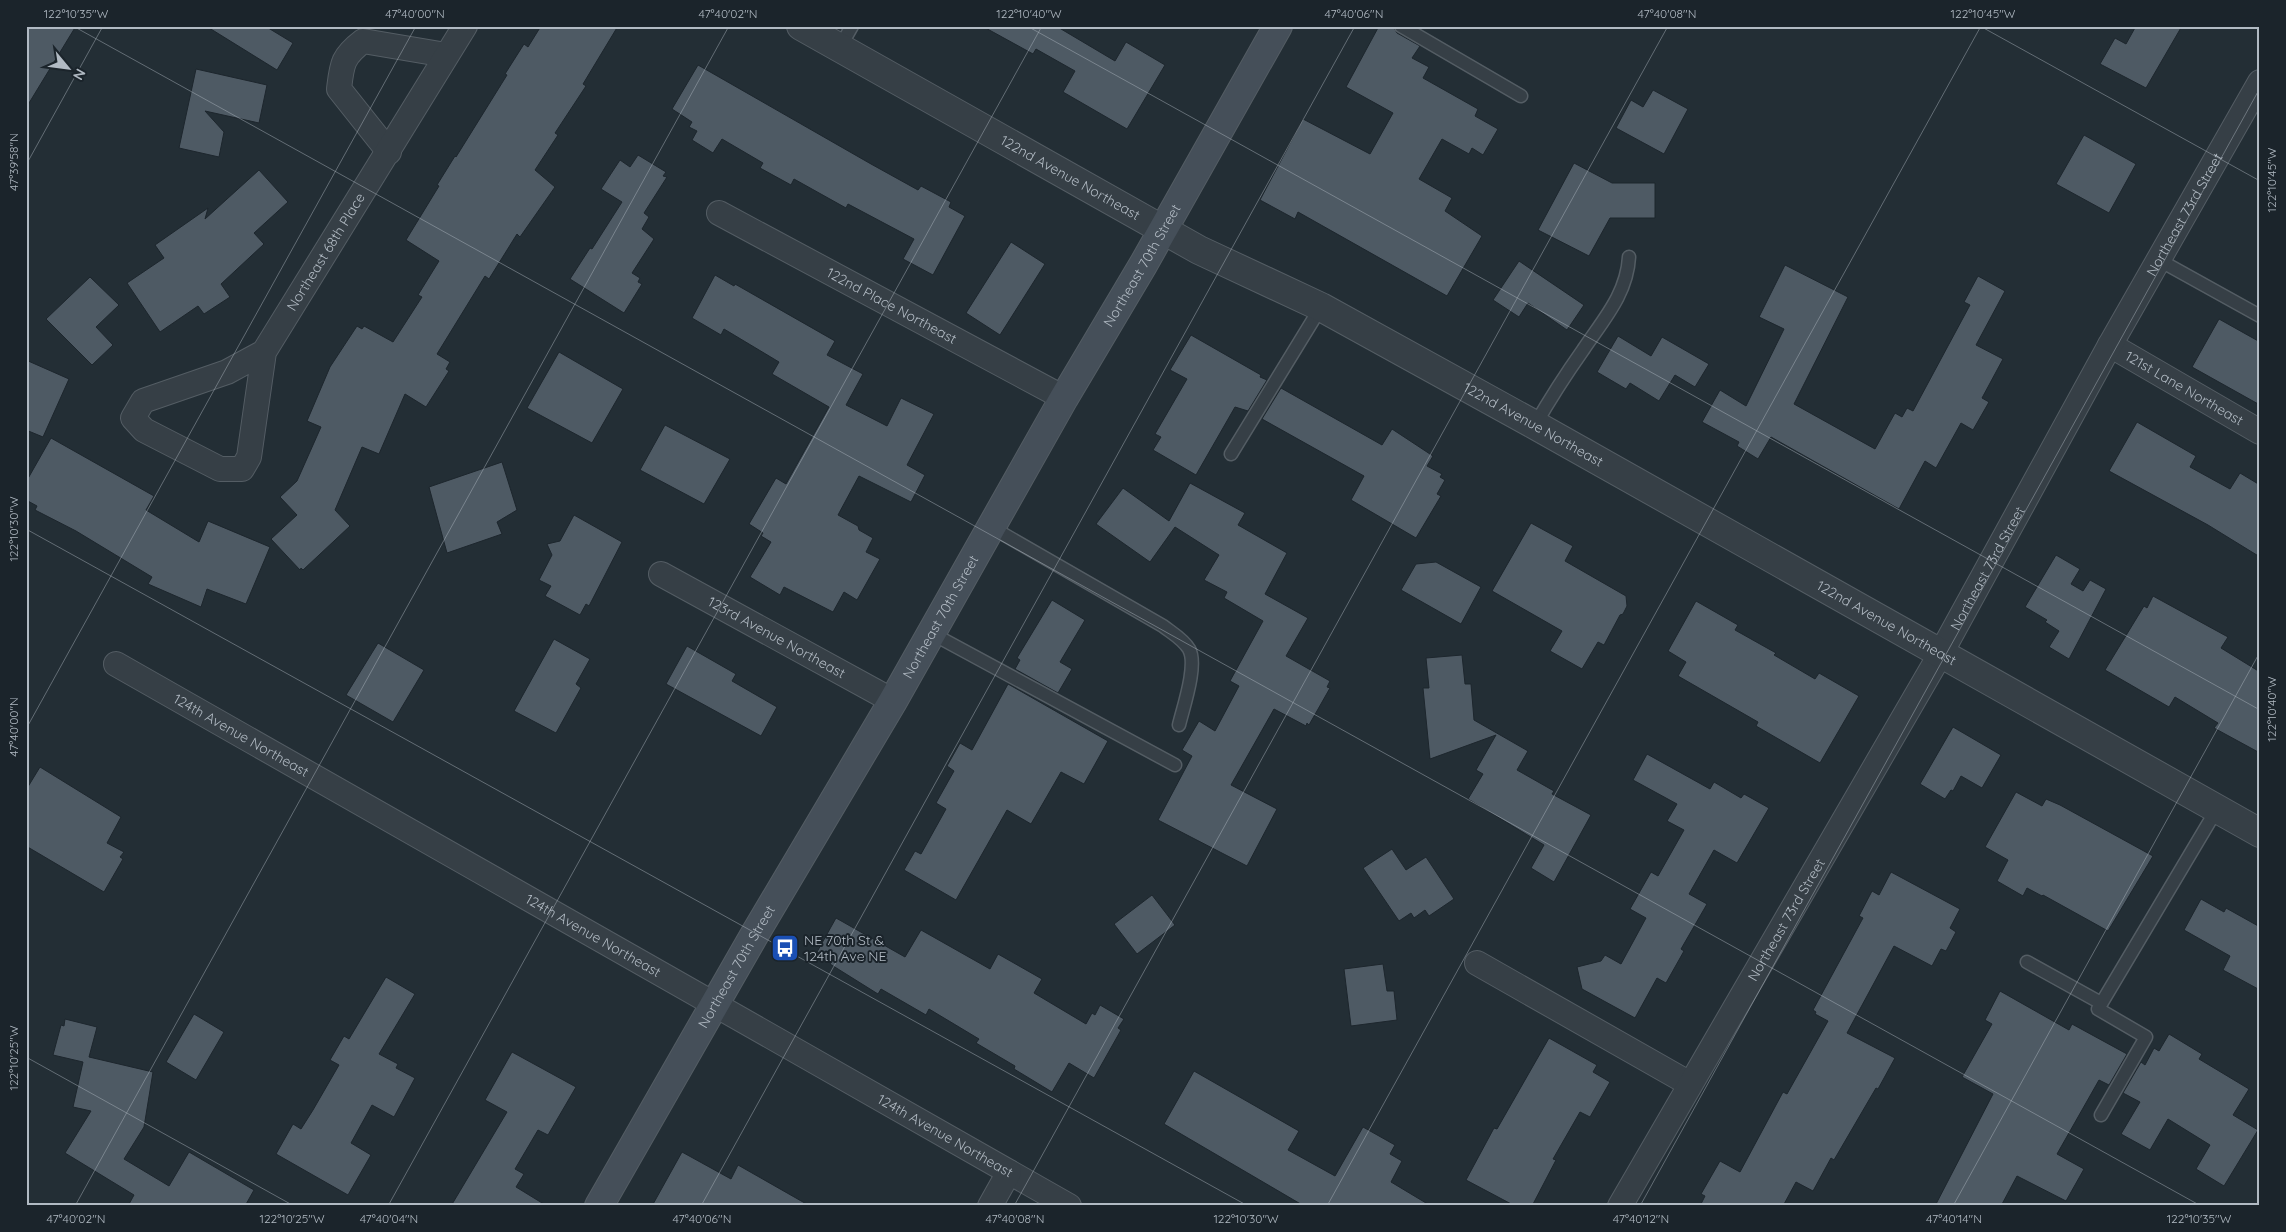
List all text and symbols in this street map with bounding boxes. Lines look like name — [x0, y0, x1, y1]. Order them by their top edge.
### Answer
text: 122°10'35"W — [44, 6, 109, 21]
text: 47°40'00"N — [385, 6, 445, 21]
text: 47°40'02"N — [698, 6, 758, 21]
text: 122°10'40"W — [996, 6, 1062, 21]
text: 47°40'06"N — [1325, 6, 1383, 21]
text: 47°40'08"N — [1638, 6, 1696, 21]
text: 122°10'45"W — [1951, 6, 2016, 21]
north arrow — [42, 42, 92, 92]
text: N — [69, 65, 90, 83]
street label: 122nd Avenue Northeast — [997, 131, 1144, 224]
text: 47°39'58"N — [6, 133, 21, 191]
text: 122°10'45"W — [2264, 147, 2279, 212]
street label: Northeast 73rd Street — [2142, 150, 2227, 279]
street label: Northeast 68th Place — [283, 189, 369, 314]
street label: Northeast 70th Street — [1099, 201, 1185, 330]
street label: 122nd Place Northeast — [824, 263, 960, 348]
street label: 121st Lane Northeast — [2122, 347, 2247, 430]
street label: 122nd Avenue Northeast — [1460, 378, 1607, 471]
text: 122°10'30"W — [6, 496, 21, 562]
street label: Northeast 73rd Street — [1946, 503, 2029, 633]
street label: Northeast 70th Street — [899, 552, 983, 682]
street label: 122nd Avenue Northeast — [1813, 576, 1960, 669]
street label: 123rd Avenue Northeast — [705, 593, 849, 682]
text: 122°10'40"W — [2264, 676, 2279, 742]
street label: 124th Avenue Northeast — [170, 690, 312, 781]
text: 47°40'00"N — [6, 697, 21, 757]
street label: Northeast 73rd Street — [1744, 855, 1829, 984]
street label: 124th Avenue Northeast — [522, 890, 664, 981]
street label: Northeast 70th Street — [694, 902, 779, 1031]
place label: NE 70th St & 124th Ave NE — [804, 931, 887, 965]
bus stop icon: NE 70th St & 124th Ave NE — [770, 933, 800, 963]
text: 122°10'25"W — [6, 1025, 21, 1091]
street label: 124th Avenue Northeast — [874, 1090, 1016, 1181]
text: 47°40'02"N — [46, 1211, 106, 1226]
text: 122°10'25"W — [260, 1211, 325, 1226]
text: 47°40'04"N — [360, 1211, 418, 1226]
text: 47°40'06"N — [673, 1211, 731, 1226]
text: 47°40'08"N — [986, 1211, 1044, 1226]
text: 122°10'30"W — [1213, 1211, 1279, 1226]
text: 47°40'12"N — [1613, 1211, 1669, 1226]
text: 47°40'14"N — [1926, 1211, 1982, 1226]
text: 122°10'35"W — [2167, 1211, 2232, 1226]

